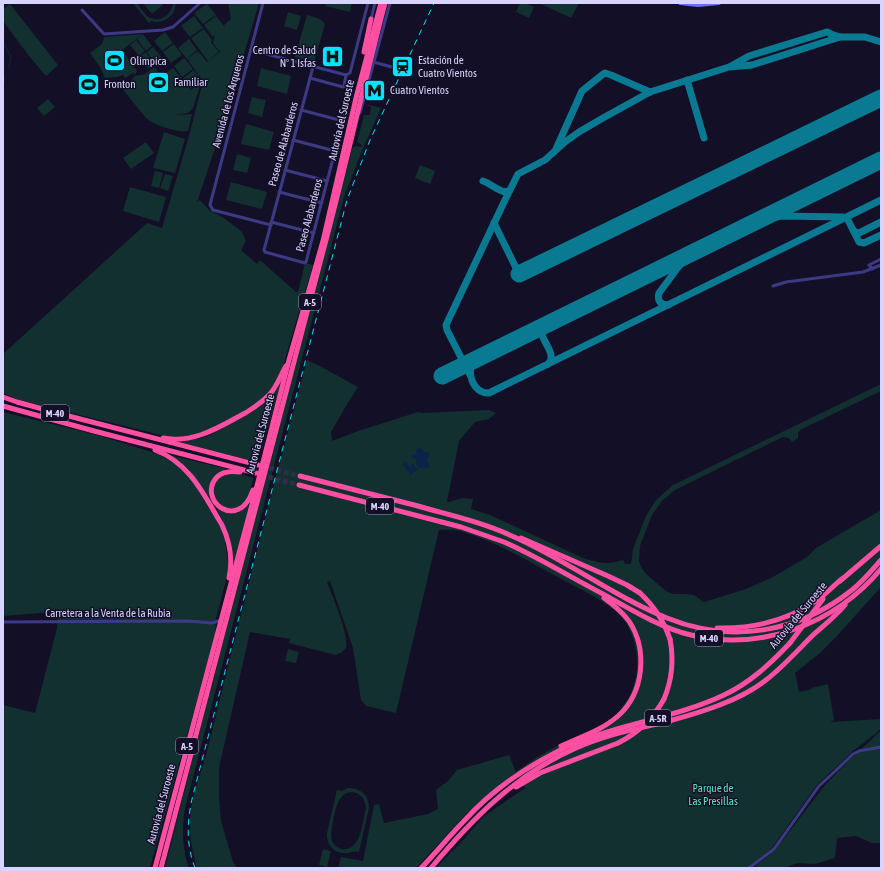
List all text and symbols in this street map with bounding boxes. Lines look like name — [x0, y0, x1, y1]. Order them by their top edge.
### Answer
hospital icon: Centro de Salud Nº 1 Isfas — [319, 43, 345, 69]
place label: Centro de Salud Nº 1 Isfas — [253, 44, 316, 69]
sports icon: Olímpica — [102, 48, 128, 74]
street label: Avenida de los Arqueros — [210, 53, 246, 149]
station icon: Estación de Cuatro Vientos — [390, 53, 416, 79]
place label: Estación de Cuatro Vientos — [418, 54, 477, 79]
place label: Olímpica — [130, 55, 167, 67]
sports icon: Familiar — [145, 69, 171, 95]
sports icon: Fronton — [76, 71, 102, 97]
place label: Familiar — [174, 76, 208, 88]
metro station icon: Cuatro Vientos — [362, 77, 388, 103]
place label: Fronton — [104, 78, 136, 90]
street label: Autovía del Suroeste — [326, 78, 356, 162]
place label: Cuatro Vientos — [390, 84, 449, 96]
street label: Paseo de Alabarderos — [266, 100, 300, 188]
street label: Paseo Alabarderos — [293, 177, 325, 253]
road number: A-5 — [299, 294, 321, 310]
street label: Autovía del Suroeste — [244, 393, 276, 475]
road number: M-40 — [41, 405, 69, 421]
road number: M-40 — [366, 498, 394, 514]
street label: Autovía del Suroeste — [767, 580, 829, 650]
street label: Carretera a la Venta de la Rubia — [45, 607, 171, 619]
road number: M-40 — [695, 630, 723, 646]
road number: A-5R — [645, 710, 671, 726]
road number: A-5 — [176, 738, 198, 754]
street label: Autovía del Suroeste — [145, 763, 177, 845]
park label: Parque de Las Presillas — [688, 782, 738, 807]

